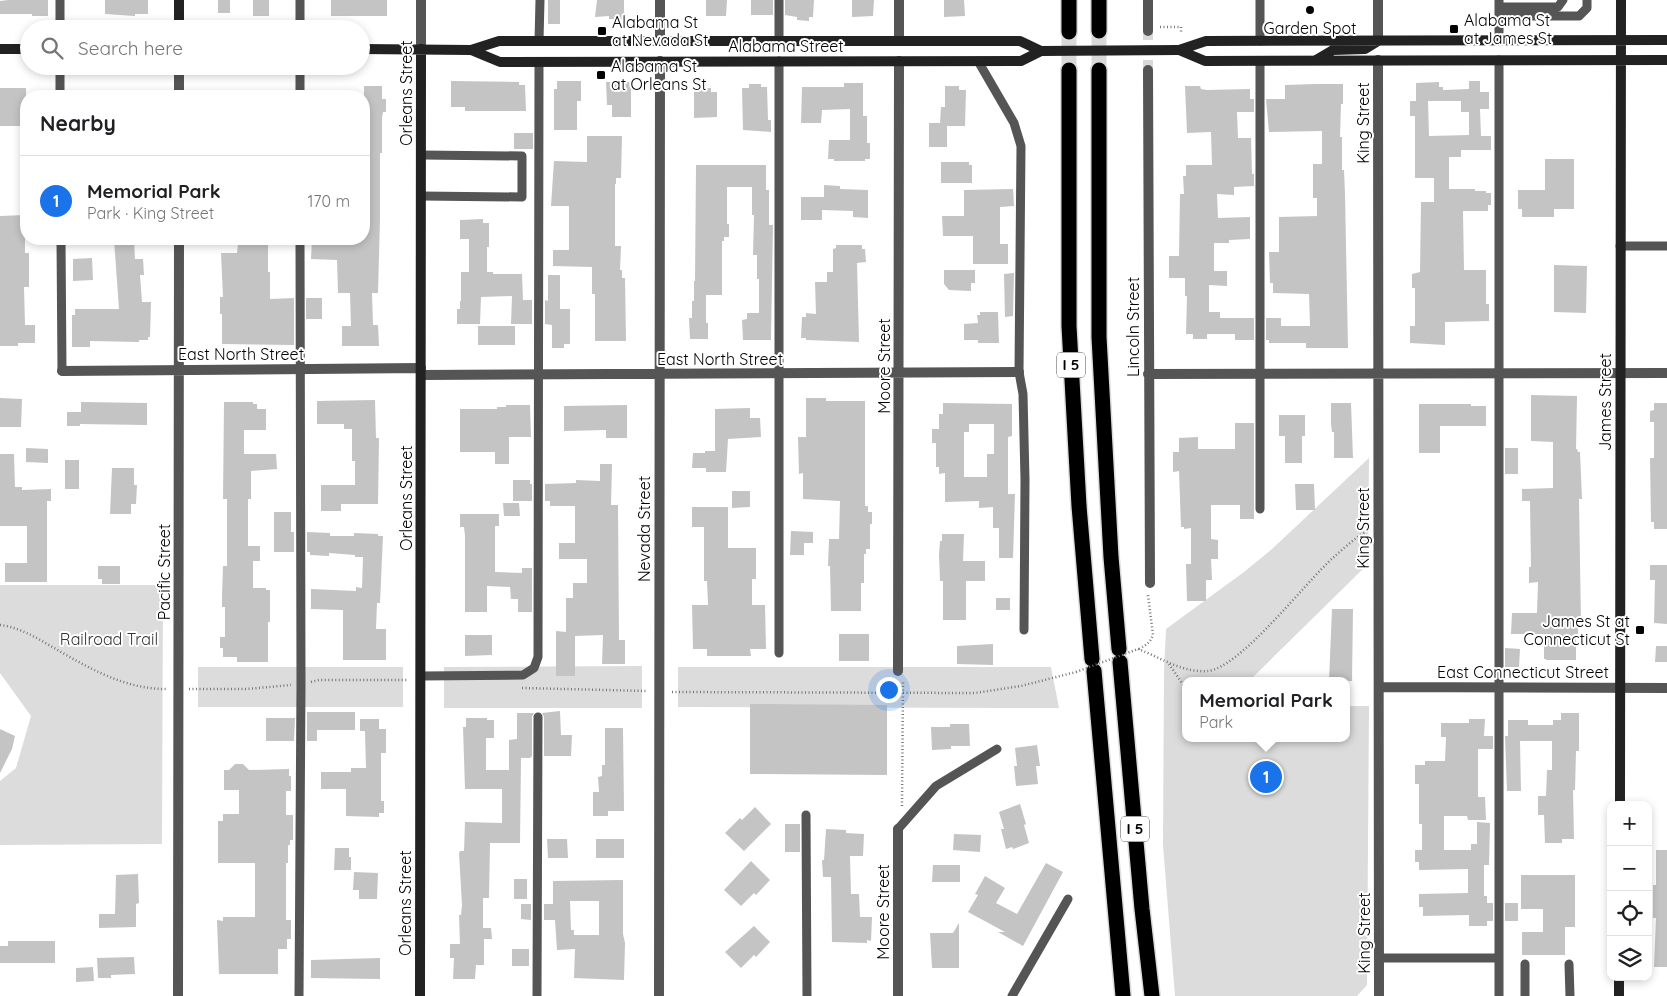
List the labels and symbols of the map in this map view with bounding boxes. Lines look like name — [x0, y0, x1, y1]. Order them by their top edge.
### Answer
marker: Garden Spot — [1304, 4, 1316, 16]
place label: Alabama St at James St — [1464, 10, 1552, 48]
place label: Alabama St at Nevada St — [612, 12, 708, 50]
place label: Garden Spot — [1264, 18, 1356, 38]
marker: Alabama St at James St — [1448, 23, 1460, 35]
marker: Alabama St at Nevada St — [596, 25, 608, 37]
street label: Alabama Street — [728, 36, 844, 56]
street label: Orleans Street — [396, 40, 416, 146]
place label: Alabama St at Orleans St — [611, 56, 707, 94]
marker: Alabama St at Orleans St — [595, 69, 607, 81]
street label: King Street — [1353, 82, 1373, 164]
street label: Lincoln Street — [1123, 277, 1143, 377]
street label: Moore Street — [874, 318, 894, 414]
street label: East North Street — [178, 344, 304, 364]
street label: East North Street — [657, 349, 783, 369]
road number: I 5 — [1057, 352, 1085, 378]
street label: James Street — [1595, 353, 1615, 451]
street label: Orleans Street — [396, 445, 416, 551]
street label: Nevada Street — [634, 476, 654, 582]
street label: King Street — [1353, 487, 1373, 569]
street label: Pacific Street — [154, 524, 174, 620]
place label: James St at Connecticut St — [1524, 611, 1630, 649]
marker: James St at Connecticut St — [1634, 624, 1646, 636]
park label: Railroad Trail — [60, 629, 158, 649]
street label: East Connecticut Street — [1437, 662, 1609, 682]
your location — [876, 677, 902, 703]
pin: 1 — [1250, 758, 1282, 796]
road number: I 5 — [1121, 816, 1149, 842]
street label: Orleans Street — [395, 850, 415, 956]
street label: Moore Street — [873, 864, 893, 960]
street label: King Street — [1354, 892, 1374, 974]

